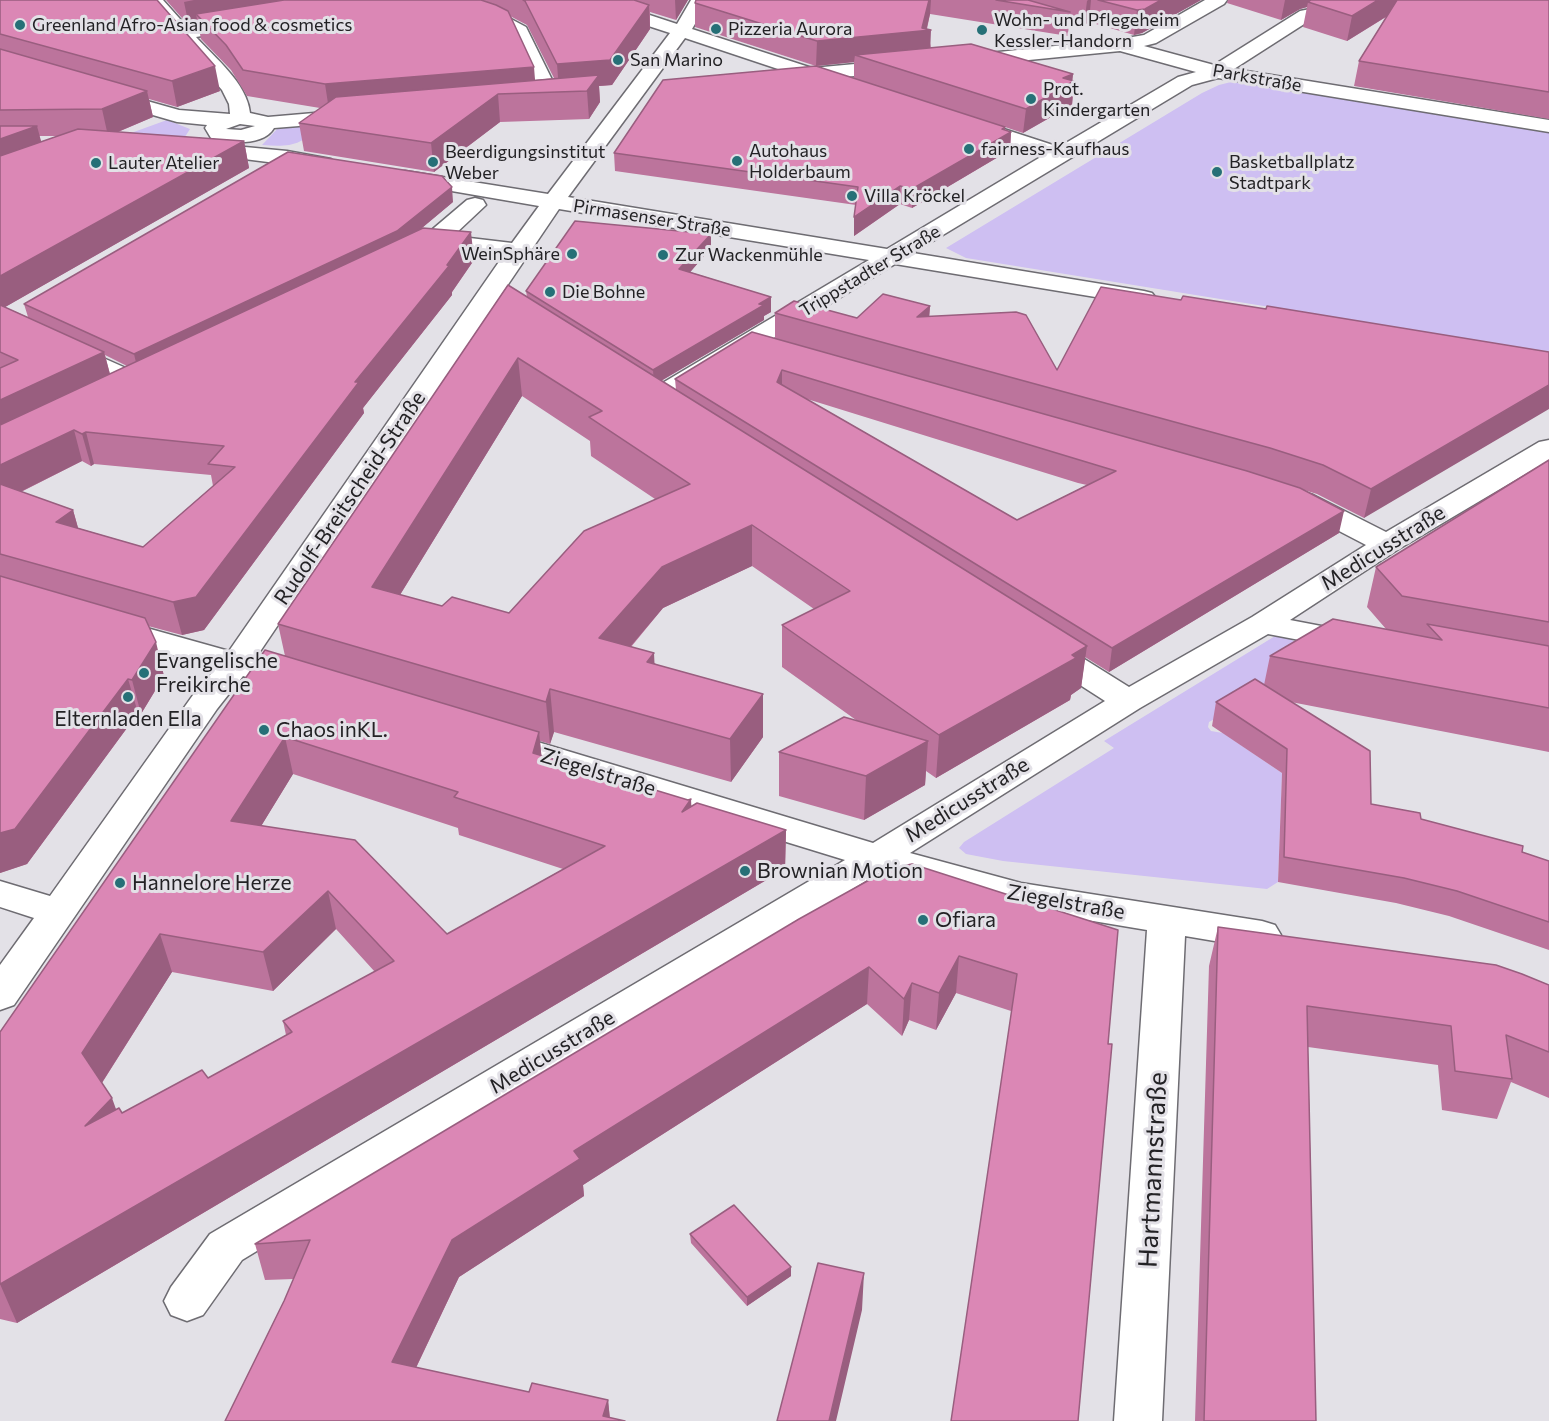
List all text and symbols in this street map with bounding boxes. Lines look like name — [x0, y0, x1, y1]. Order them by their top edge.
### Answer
place label: Wohn- und Pflegeheim Kessler-Handorn — [994, 9, 1179, 52]
place label: Greenland Afro-Asian food & cosmetics — [32, 14, 352, 36]
marker: Greenland Afro-Asian food & cosmetics — [13, 18, 27, 32]
place label: Pizzeria Aurora — [728, 18, 852, 40]
marker: Pizzeria Aurora — [709, 22, 723, 36]
marker: Wohn- und Pflegeheim Kessler-Handorn — [975, 23, 989, 37]
place label: San Marino — [630, 49, 723, 71]
marker: San Marino — [611, 53, 625, 67]
street label: Parkstraße — [1211, 60, 1303, 96]
place label: Prot. Kindergarten — [1043, 78, 1150, 121]
marker: Prot. Kindergarten — [1024, 92, 1038, 106]
place label: fairness-Kaufhaus — [981, 138, 1130, 160]
place label: Autohaus Holderbaum — [749, 140, 851, 182]
place label: Beerdigungsinstitut Weber — [445, 141, 605, 184]
marker: fairness-Kaufhaus — [962, 142, 976, 156]
place label: Basketballplatz Stadtpark — [1229, 151, 1354, 194]
place label: Lauter Atelier — [108, 152, 219, 174]
marker: Autohaus Holderbaum — [730, 154, 744, 168]
marker: Beerdigungsinstitut Weber — [426, 155, 440, 169]
marker: Lauter Atelier — [89, 156, 103, 170]
marker: Basketballplatz Stadtpark — [1210, 165, 1224, 179]
place label: Villa Kröckel — [864, 185, 965, 207]
marker: Villa Kröckel — [845, 189, 859, 203]
street label: Pirmasenser Straße — [572, 195, 732, 241]
street label: Trippstadter Straße — [796, 220, 944, 322]
place label: WeinSphäre — [461, 243, 560, 265]
place label: Zur Wackenmühle — [675, 244, 823, 266]
marker: WeinSphäre — [565, 247, 579, 261]
marker: Zur Wackenmühle — [656, 248, 670, 262]
place label: Die Bohne — [562, 281, 645, 303]
marker: Die Bohne — [543, 285, 557, 299]
street label: Rudolf-Breitscheid-Straße — [269, 386, 431, 610]
street label: Medicusstraße — [1316, 500, 1450, 596]
place label: Evangelische Freikirche — [156, 648, 278, 698]
marker: Evangelische Freikirche — [137, 666, 151, 680]
marker: Elternladen Ella — [121, 690, 135, 704]
place label: Elternladen Ella — [54, 706, 202, 732]
place label: Chaos inKL. — [276, 717, 388, 743]
marker: Chaos inKL. — [257, 723, 271, 737]
street label: Ziegelstraße — [537, 743, 659, 801]
street label: Medicusstraße — [900, 752, 1034, 848]
place label: Brownian Motion — [757, 858, 923, 884]
marker: Brownian Motion — [738, 864, 752, 878]
place label: Hannelore Herze — [132, 870, 292, 896]
marker: Hannelore Herze — [113, 876, 127, 890]
street label: Ziegelstraße — [1005, 879, 1127, 925]
place label: Ofiara — [935, 907, 996, 933]
marker: Ofiara — [916, 913, 930, 927]
street label: Medicusstraße — [485, 1005, 619, 1099]
street label: Hartmannstraße — [1132, 1071, 1174, 1269]

